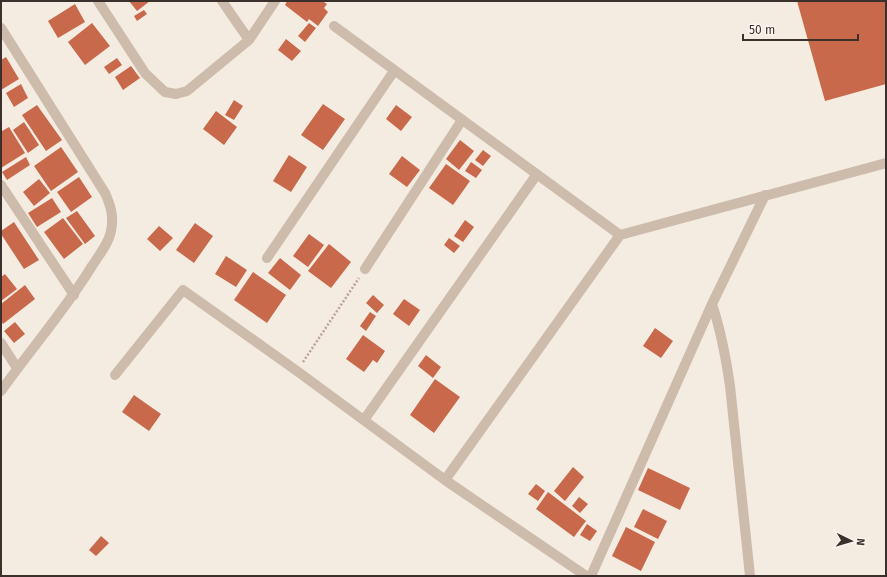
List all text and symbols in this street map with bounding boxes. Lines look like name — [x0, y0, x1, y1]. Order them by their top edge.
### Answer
scale bar — [743, 16, 858, 42]
text: 50 m — [749, 23, 775, 37]
north arrow — [831, 521, 871, 561]
text: N — [854, 538, 867, 546]

